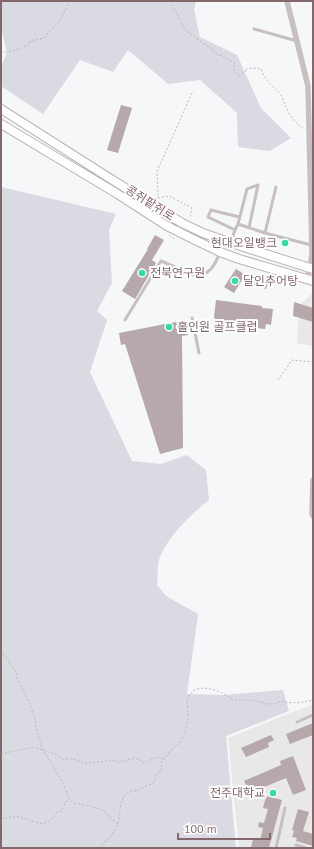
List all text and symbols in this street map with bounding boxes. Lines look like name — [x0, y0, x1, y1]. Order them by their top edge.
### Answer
street label: 콩쥐팥쥐로 — [123, 182, 178, 224]
place label: 현대오일뱅크 — [211, 235, 277, 250]
marker: 현대오일뱅크 — [280, 238, 290, 248]
place label: 전북연구원 — [150, 265, 205, 280]
marker: 전북연구원 — [137, 268, 147, 278]
place label: 달인추어탕 — [243, 273, 298, 288]
marker: 달인추어탕 — [230, 276, 240, 286]
place label: 홀인원 골프클럽 — [177, 319, 258, 334]
marker: 홀인원 골프클럽 — [164, 322, 174, 332]
place label: 전주대학교 — [210, 785, 265, 800]
marker: 전주대학교 — [268, 788, 278, 798]
scale bar — [178, 815, 270, 841]
text: 100 m — [184, 821, 217, 836]

